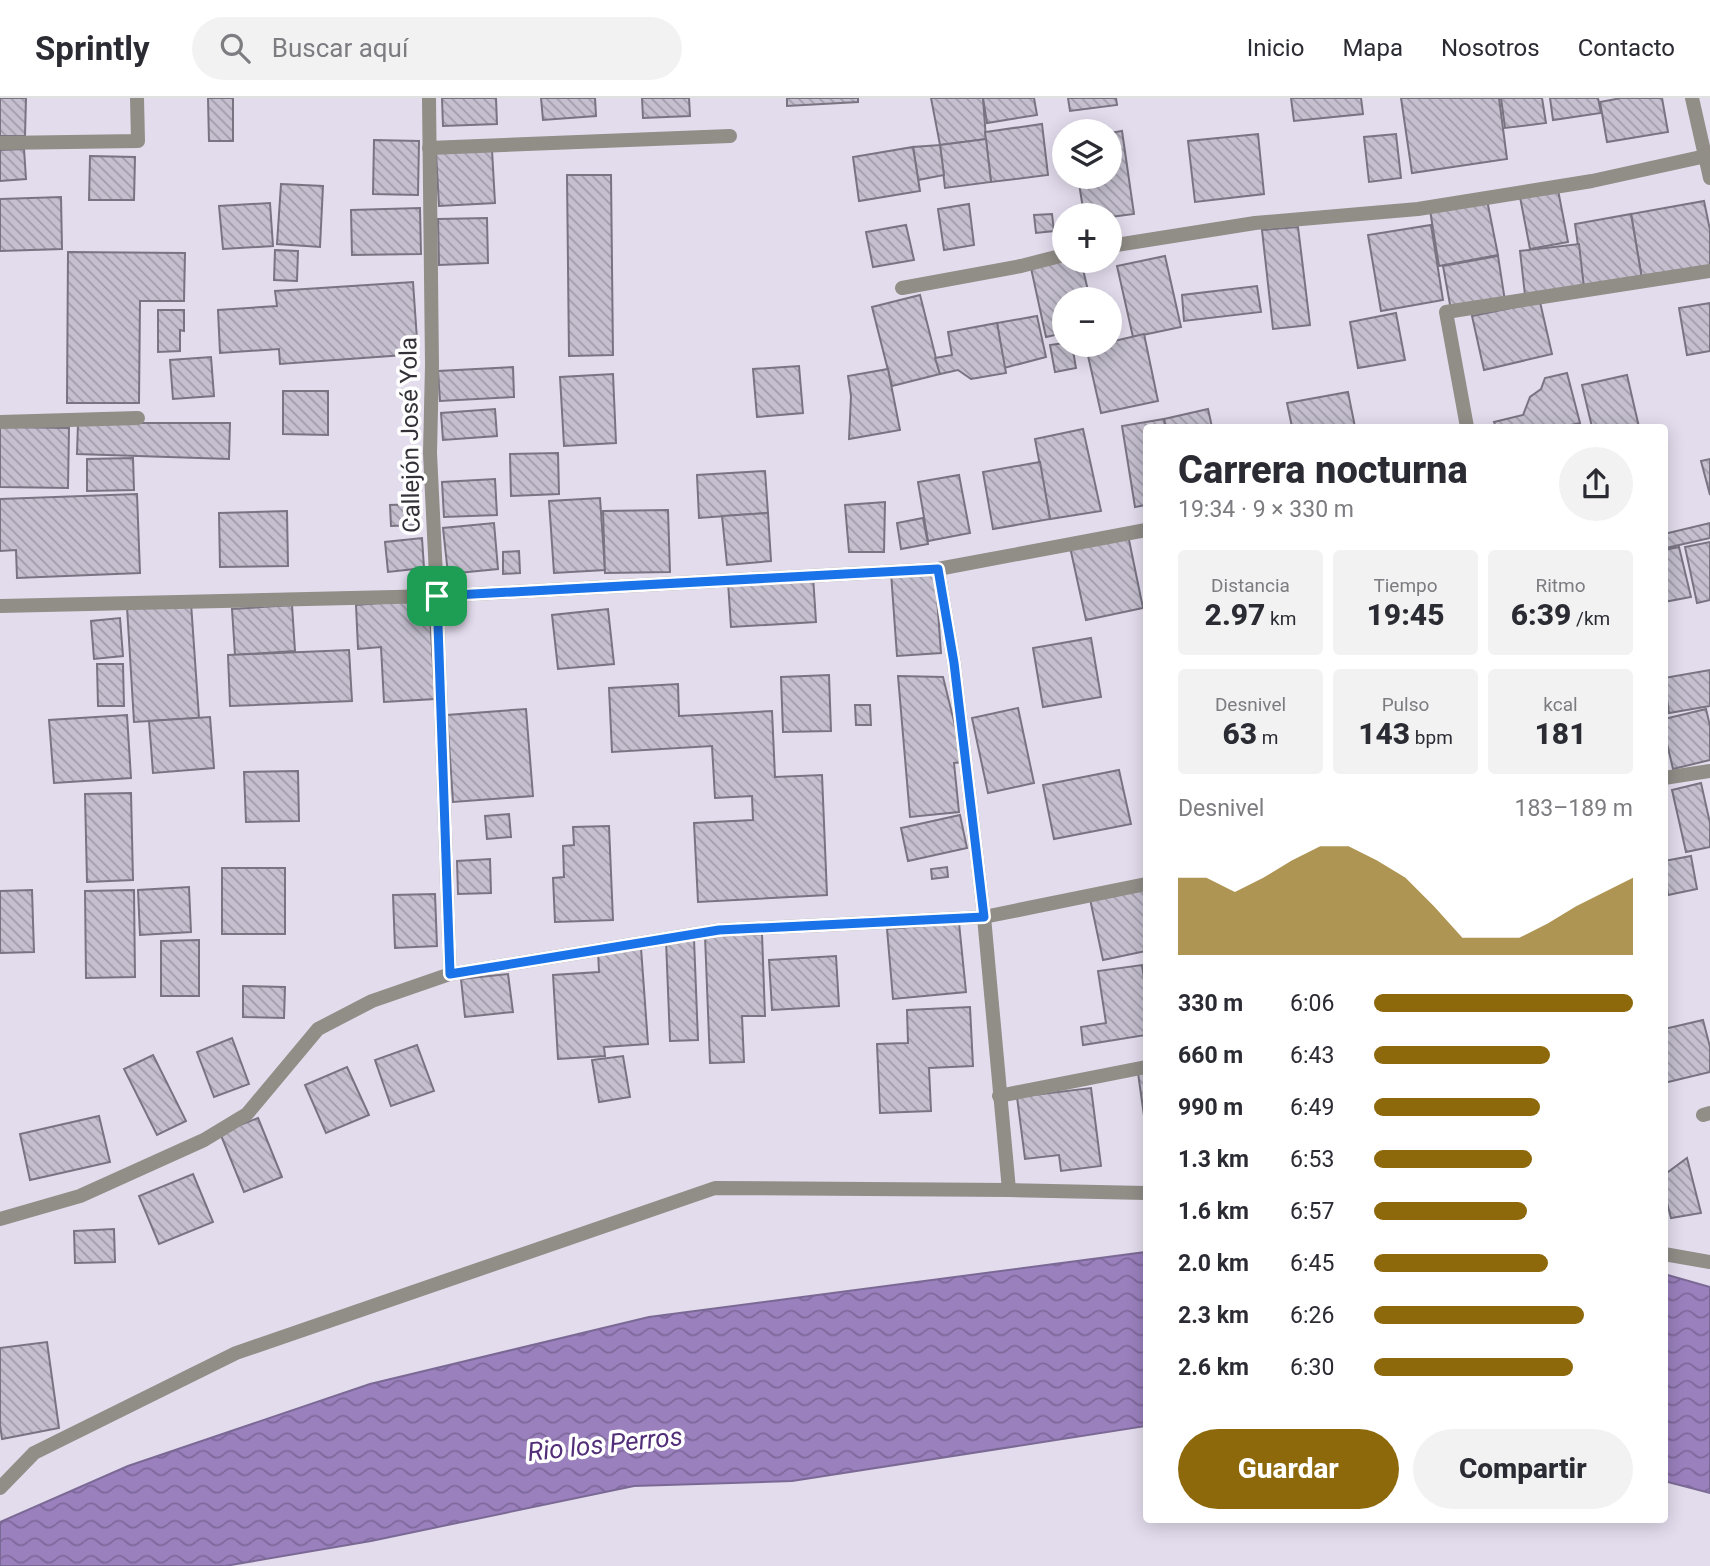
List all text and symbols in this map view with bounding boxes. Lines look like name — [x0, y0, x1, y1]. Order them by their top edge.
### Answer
search box — [192, 17, 682, 80]
text: Sprintly — [35, 29, 150, 68]
icon: search — [216, 29, 254, 67]
text: Buscar aquí — [272, 33, 408, 63]
text: Inicio — [1247, 34, 1304, 62]
text: Mapa — [1342, 34, 1403, 62]
text: Nosotros — [1441, 34, 1540, 62]
text: Contacto — [1578, 34, 1675, 62]
map controls — [1052, 119, 1122, 357]
button: layers — [1052, 119, 1122, 189]
button: + — [1052, 203, 1122, 273]
button: − — [1052, 287, 1122, 357]
street label: Callejón José Yola — [394, 337, 426, 533]
button: share — [1559, 447, 1633, 521]
text: Carrera nocturna — [1178, 448, 1468, 492]
text: 19:34 · 9 × 330 m — [1178, 496, 1354, 523]
pin — [407, 566, 467, 626]
text: Distancia — [1211, 574, 1290, 597]
text: Tiempo — [1373, 574, 1438, 597]
text: Ritmo — [1535, 574, 1586, 597]
icon: arrive — [418, 577, 456, 615]
text: 2.97 — [1205, 597, 1265, 632]
text: 19:45 — [1367, 597, 1444, 632]
text: 6:39 — [1511, 597, 1571, 632]
text: km — [1265, 607, 1296, 630]
text: /km — [1571, 607, 1610, 630]
text: Desnivel — [1215, 693, 1286, 716]
text: Pulso — [1382, 693, 1429, 716]
text: kcal — [1543, 693, 1578, 716]
text: 63 — [1223, 716, 1257, 751]
text: 143 — [1358, 716, 1410, 751]
text: 181 — [1535, 716, 1586, 751]
text: m — [1257, 726, 1278, 749]
text: bpm — [1410, 726, 1453, 749]
text: Desnivel — [1178, 795, 1264, 822]
text: 183–189 m — [1514, 795, 1633, 822]
text: 330 m — [1178, 990, 1243, 1017]
text: 6:06 — [1290, 990, 1334, 1017]
text: 660 m — [1178, 1042, 1243, 1069]
text: 6:43 — [1290, 1042, 1334, 1069]
text: 990 m — [1178, 1094, 1243, 1121]
text: 6:49 — [1290, 1094, 1334, 1121]
text: 1.3 km — [1178, 1146, 1249, 1173]
text: 6:53 — [1290, 1146, 1334, 1173]
text: 1.6 km — [1178, 1198, 1249, 1225]
text: 6:57 — [1290, 1198, 1334, 1225]
text: 2.0 km — [1178, 1250, 1249, 1277]
text: 6:45 — [1290, 1250, 1334, 1277]
text: 2.3 km — [1178, 1302, 1249, 1329]
text: 6:26 — [1290, 1302, 1334, 1329]
text: 2.6 km — [1178, 1354, 1249, 1381]
text: 6:30 — [1290, 1354, 1334, 1381]
water label: Rio los Perros — [526, 1421, 684, 1467]
button: Guardar — [1178, 1429, 1399, 1509]
button: Compartir — [1413, 1429, 1633, 1509]

